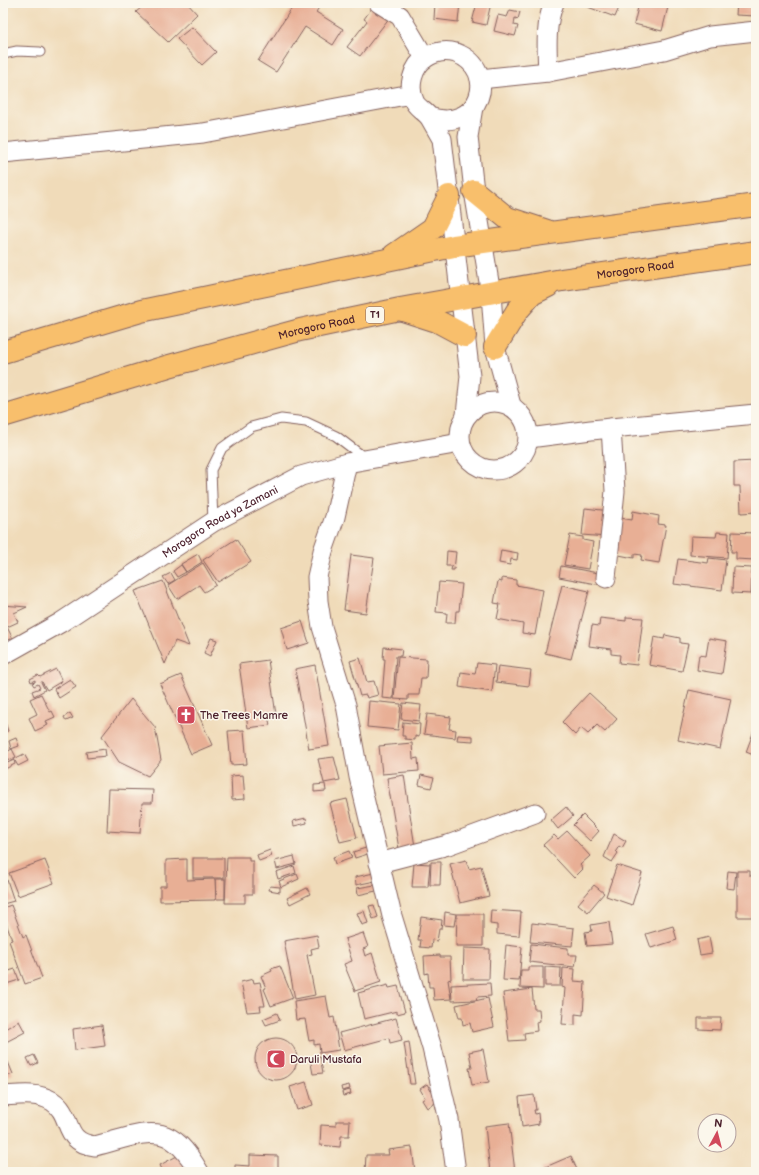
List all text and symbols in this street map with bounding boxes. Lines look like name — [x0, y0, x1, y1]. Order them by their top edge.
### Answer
street label: Morogoro Road — [596, 257, 675, 281]
road number: T1 — [366, 307, 384, 323]
street label: Morogoro Road — [277, 312, 356, 342]
street label: Morogoro Road ya Zamani — [160, 483, 280, 560]
church icon: The Trees Mamre — [175, 704, 197, 726]
place label: The Trees Mamre — [200, 709, 288, 722]
mosque icon: Daruli Mustafa — [265, 1048, 287, 1070]
place label: Daruli Mustafa — [290, 1053, 362, 1066]
north arrow — [697, 1113, 737, 1153]
text: N — [713, 1117, 723, 1131]

